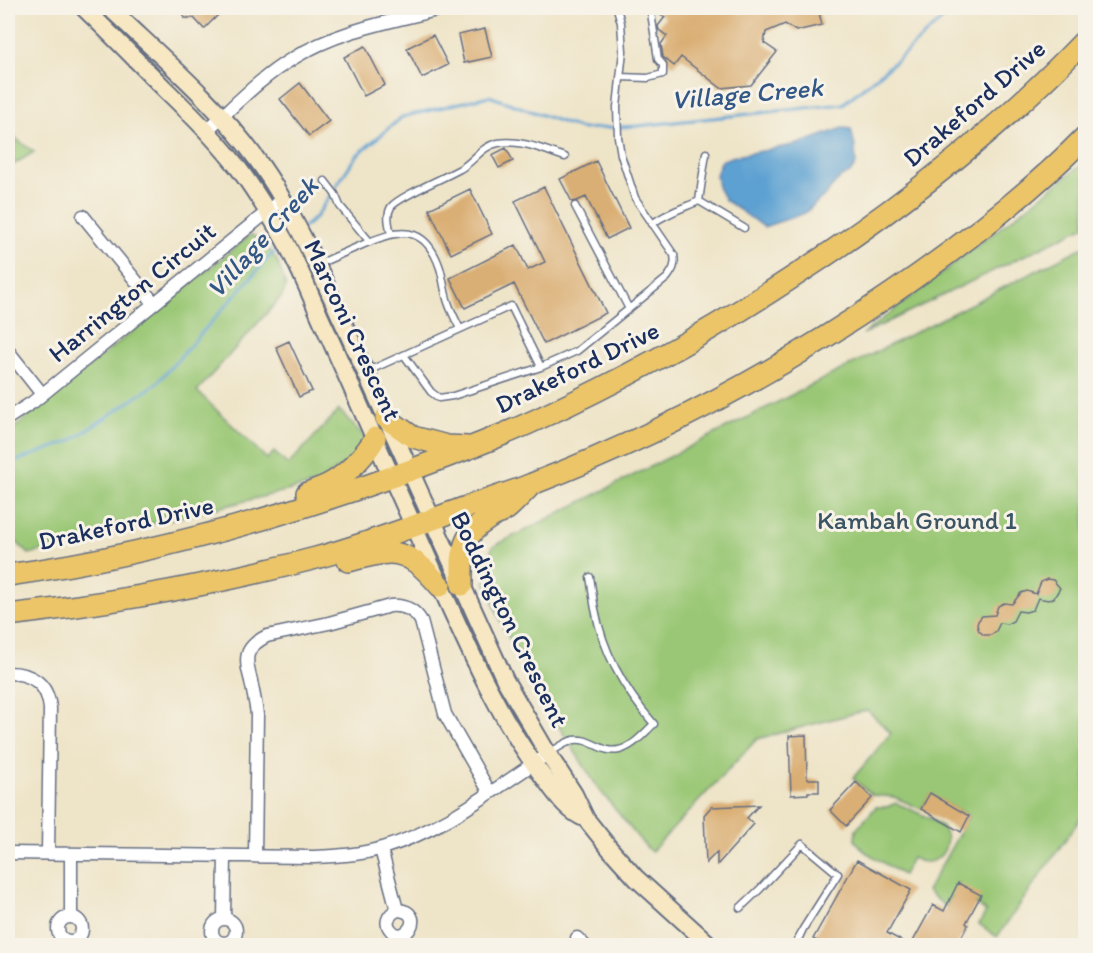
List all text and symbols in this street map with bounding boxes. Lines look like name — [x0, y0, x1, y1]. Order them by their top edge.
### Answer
street label: Drakeford Drive — [896, 32, 1052, 174]
water label: Village Creek — [670, 70, 826, 116]
water label: Village Creek — [199, 168, 326, 304]
street label: Harrington Circuit — [42, 215, 222, 369]
street label: Marconi Crescent — [297, 234, 409, 426]
street label: Drakeford Drive — [490, 314, 664, 420]
street label: Drakeford Drive — [35, 489, 217, 557]
park label: Kambah Ground 1 — [817, 504, 1017, 536]
street label: Boddington Crescent — [444, 506, 576, 732]

